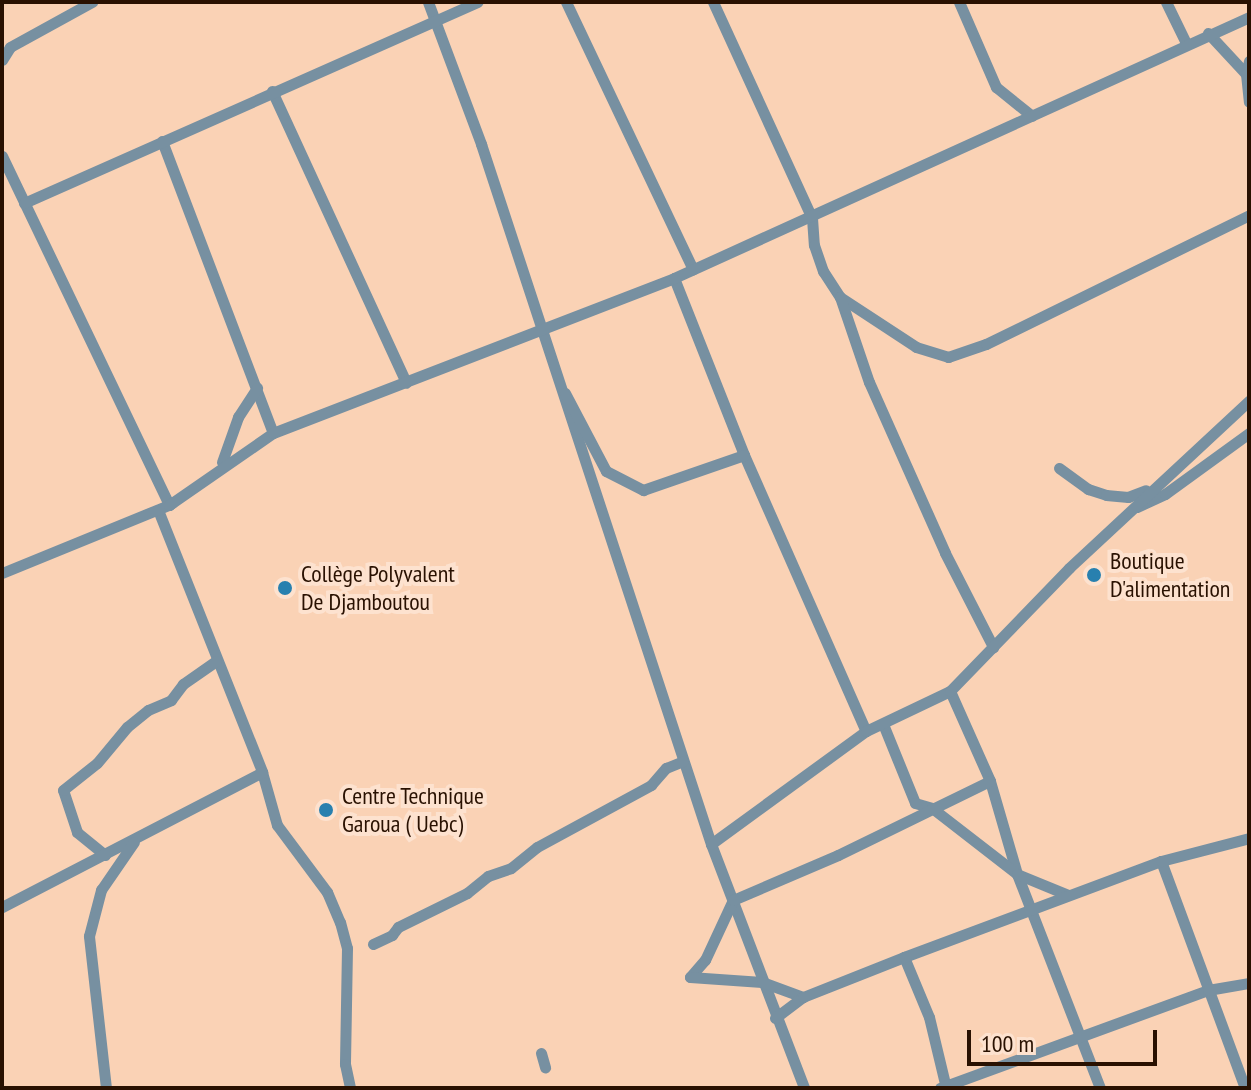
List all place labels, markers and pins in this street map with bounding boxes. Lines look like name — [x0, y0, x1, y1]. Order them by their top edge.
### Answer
place label: Boutique D'alimentation — [1110, 547, 1230, 603]
place label: Collège Polyvalent De Djamboutou — [301, 560, 455, 616]
marker: Boutique D'alimentation — [1085, 566, 1103, 584]
marker: Collège Polyvalent De Djamboutou — [276, 579, 294, 597]
place label: Centre Technique Garoua ( Uebc) — [342, 782, 484, 838]
marker: Centre Technique Garoua ( Uebc) — [317, 801, 335, 819]

